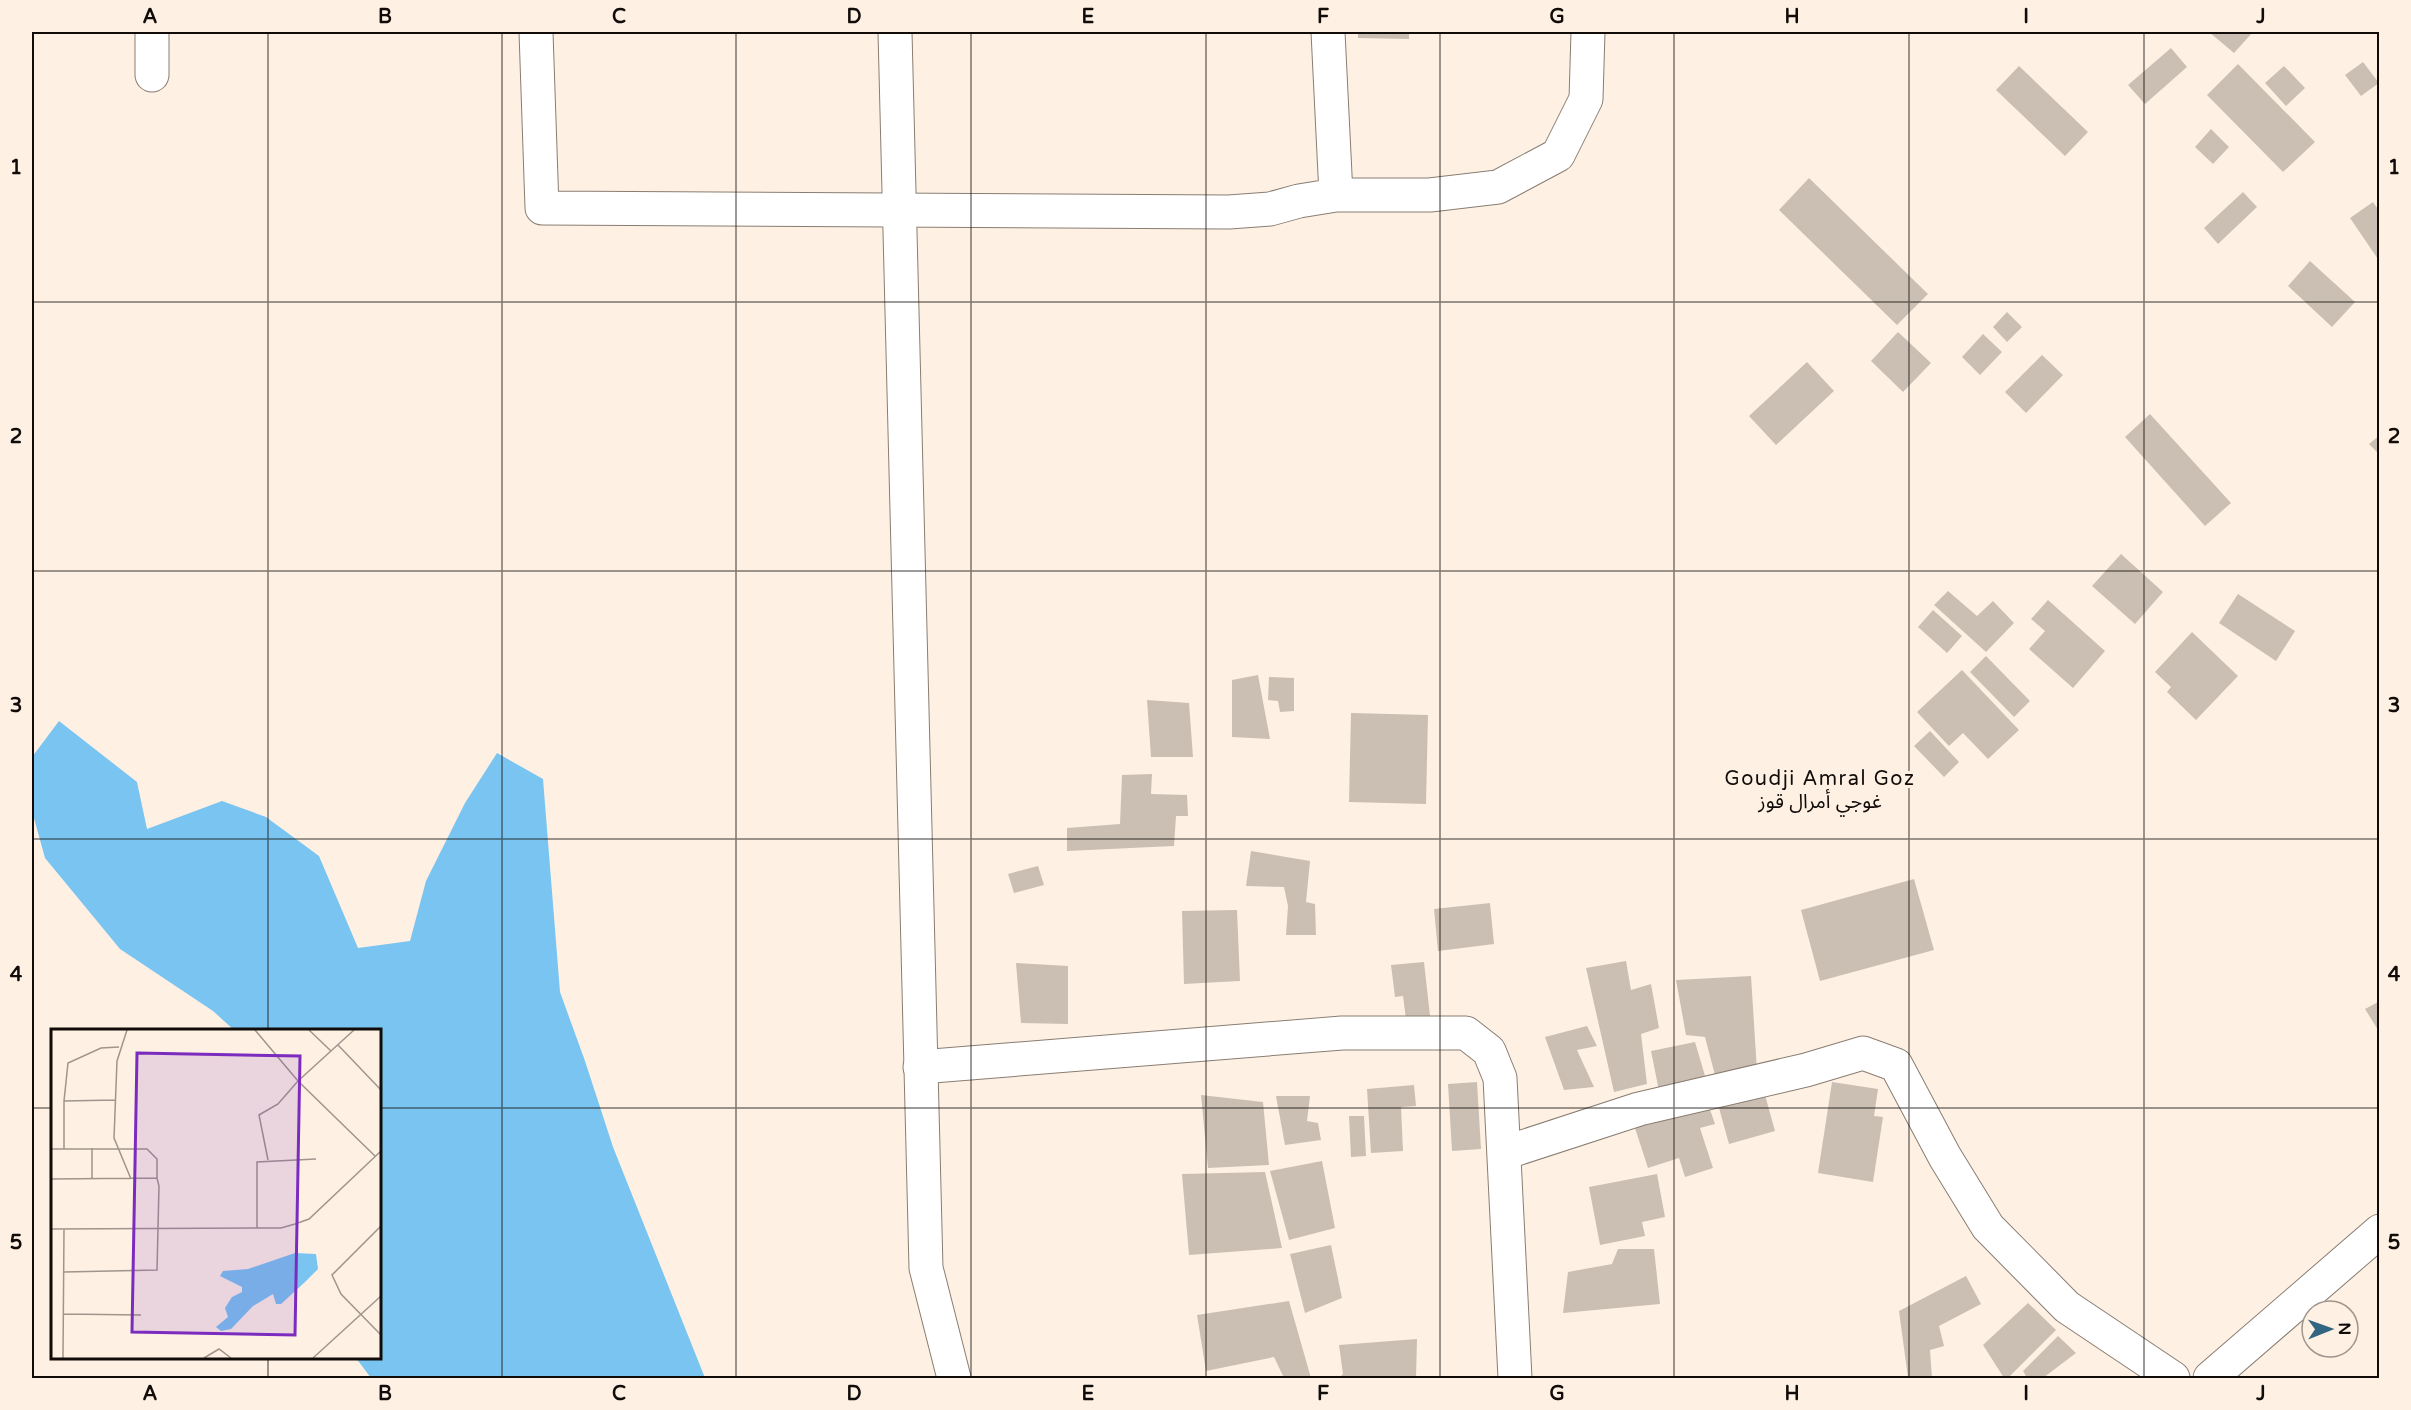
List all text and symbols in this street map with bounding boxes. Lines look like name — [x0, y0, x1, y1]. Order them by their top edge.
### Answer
text: A — [143, 5, 158, 29]
text: B — [378, 5, 392, 29]
text: C — [612, 5, 626, 29]
text: D — [846, 5, 862, 29]
text: E — [1082, 5, 1095, 29]
text: F — [1317, 5, 1329, 29]
text: G — [1549, 5, 1565, 29]
text: H — [1784, 5, 1800, 29]
text: I — [2023, 5, 2029, 29]
text: J — [2255, 5, 2266, 29]
text: 1 — [10, 156, 22, 180]
text: 1 — [2388, 156, 2400, 180]
text: 2 — [10, 425, 22, 449]
text: 2 — [2388, 425, 2400, 449]
text: 3 — [10, 694, 22, 718]
text: 3 — [2388, 694, 2400, 718]
district label: Goudji Amral Goz غوجي أمرال قوز — [1725, 767, 1915, 817]
text: 4 — [10, 963, 23, 987]
text: 4 — [2388, 963, 2401, 987]
inset map — [51, 1029, 381, 1359]
text: 5 — [10, 1231, 22, 1255]
text: 5 — [2388, 1231, 2400, 1255]
north arrow — [2300, 1299, 2360, 1359]
text: N — [2334, 1322, 2354, 1335]
text: A — [143, 1382, 158, 1406]
text: B — [378, 1382, 392, 1406]
text: C — [612, 1382, 626, 1406]
text: D — [846, 1382, 862, 1406]
text: E — [1082, 1382, 1095, 1406]
text: F — [1317, 1382, 1329, 1406]
text: G — [1549, 1382, 1565, 1406]
text: H — [1784, 1382, 1800, 1406]
text: I — [2023, 1382, 2029, 1406]
text: J — [2255, 1382, 2266, 1406]

